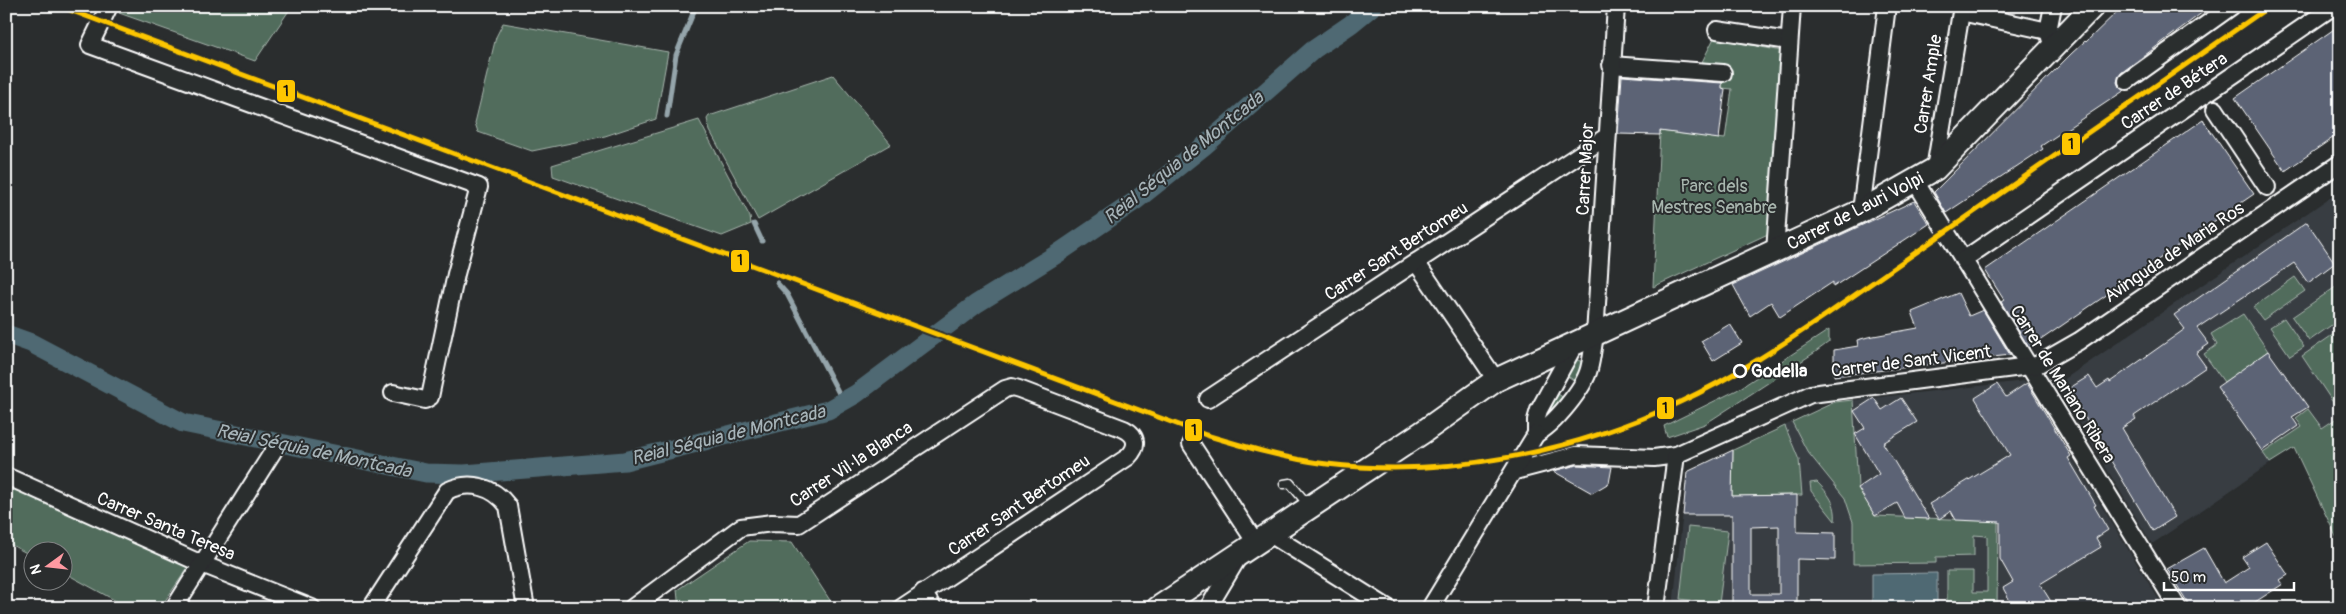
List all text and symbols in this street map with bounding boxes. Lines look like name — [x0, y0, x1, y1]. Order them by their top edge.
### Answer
street label: Carrer Ample — [1909, 33, 1948, 135]
street label: Carrer de Bétera — [2117, 47, 2232, 136]
line badge: 1 — [276, 79, 296, 103]
text: 1 — [283, 83, 289, 100]
water label: Reial Séquia de Montcada — [1099, 85, 1269, 230]
street label: Carrer Major — [1572, 122, 1599, 216]
line badge: 1 — [2061, 132, 2081, 156]
text: 1 — [2068, 136, 2074, 153]
street label: Carrer de Lauri Volpi — [1783, 167, 1927, 256]
park label: Parc dels Mestres Senabre — [1651, 175, 1777, 219]
street label: Carrer Sant Bertomeu — [1320, 196, 1472, 306]
street label: Avinguda de Maria Ros — [2100, 197, 2249, 308]
line badge: 1 — [730, 249, 750, 273]
text: 1 — [737, 252, 743, 269]
street label: Carrer de Mariano Ribera — [2005, 301, 2121, 468]
street label: Carrer de Sant Vicent — [1830, 340, 1993, 383]
place label: Godella — [1751, 360, 1808, 383]
marker: Godella — [1733, 364, 1747, 378]
line badge: 1 — [1656, 396, 1675, 420]
water label: Reial Séquia de Montcada — [629, 399, 829, 471]
text: 1 — [1662, 400, 1668, 417]
street label: Carrer Vil·la Blanca — [786, 416, 917, 513]
line badge: 1 — [1184, 418, 1203, 442]
water label: Reial Séquia de Montcada — [214, 419, 415, 484]
text: 1 — [1191, 422, 1197, 439]
street label: Carrer Sant Bertomeu — [944, 449, 1095, 561]
street label: Carrer Santa Teresa — [93, 487, 239, 566]
north arrow — [22, 542, 72, 592]
scale bar — [2164, 559, 2294, 591]
text: N — [26, 562, 45, 576]
text: 50 m — [2171, 568, 2206, 587]

